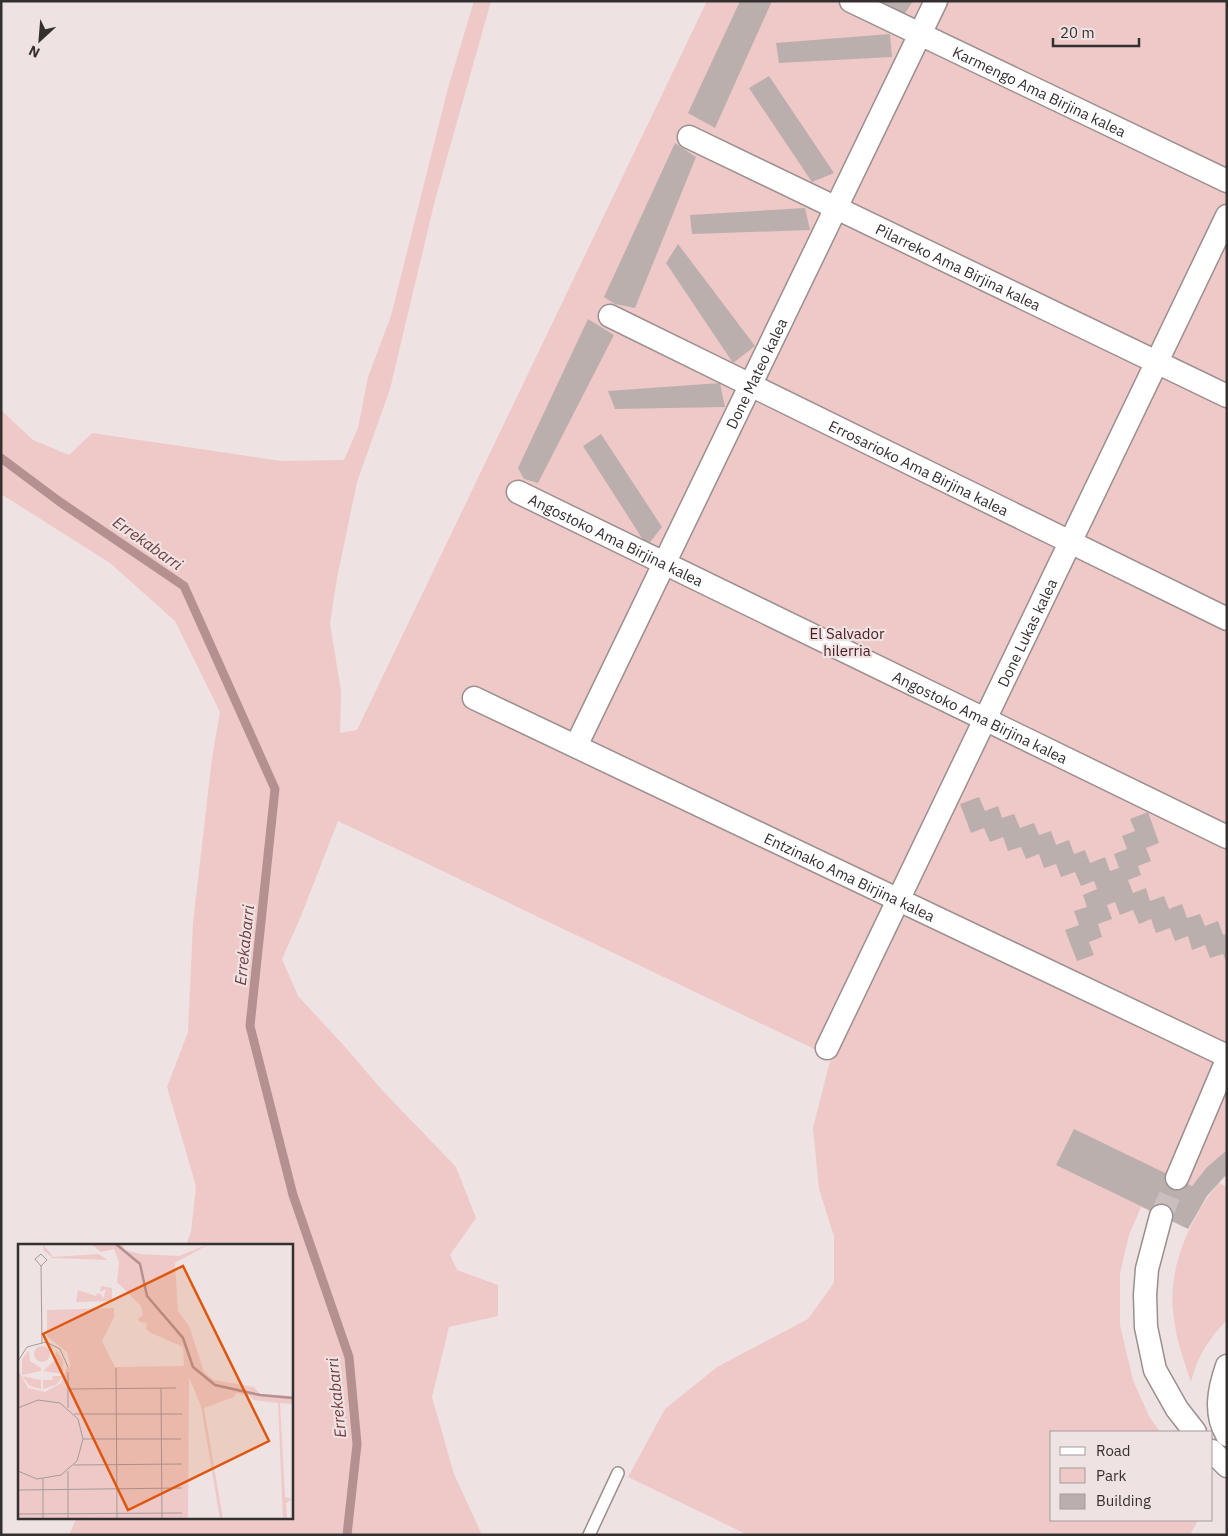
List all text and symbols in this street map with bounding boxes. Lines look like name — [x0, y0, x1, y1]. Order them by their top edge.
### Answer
north arrow — [15, 15, 65, 65]
scale bar — [1053, 15, 1139, 47]
text: 20 m — [1060, 23, 1095, 42]
text: N — [26, 41, 43, 62]
street label: Karmengo Ama Birjina kalea — [950, 42, 1129, 141]
street label: Pilarreko Ama Birjina kalea — [873, 219, 1044, 315]
street label: Done Mateo kalea — [721, 315, 791, 432]
street label: Errosarioko Ama Birjina kalea — [826, 415, 1012, 520]
street label: Angostoko Ama Birjina kalea — [526, 489, 707, 590]
water label: Errekabarri — [109, 512, 187, 575]
street label: Done Lukas kalea — [993, 575, 1061, 690]
park label: El Salvador hilerria — [810, 624, 885, 660]
street label: Angostoko Ama Birjina kalea — [890, 666, 1071, 767]
street label: Entzinako Ama Birjina kalea — [761, 828, 938, 925]
water label: Errekabarri — [230, 903, 258, 986]
inset map — [18, 1244, 292, 1518]
water label: Errekabarri — [322, 1356, 350, 1439]
legend — [1050, 1431, 1213, 1521]
text: Road — [1096, 1441, 1131, 1460]
text: Park — [1096, 1466, 1126, 1485]
text: Building — [1096, 1491, 1151, 1510]

